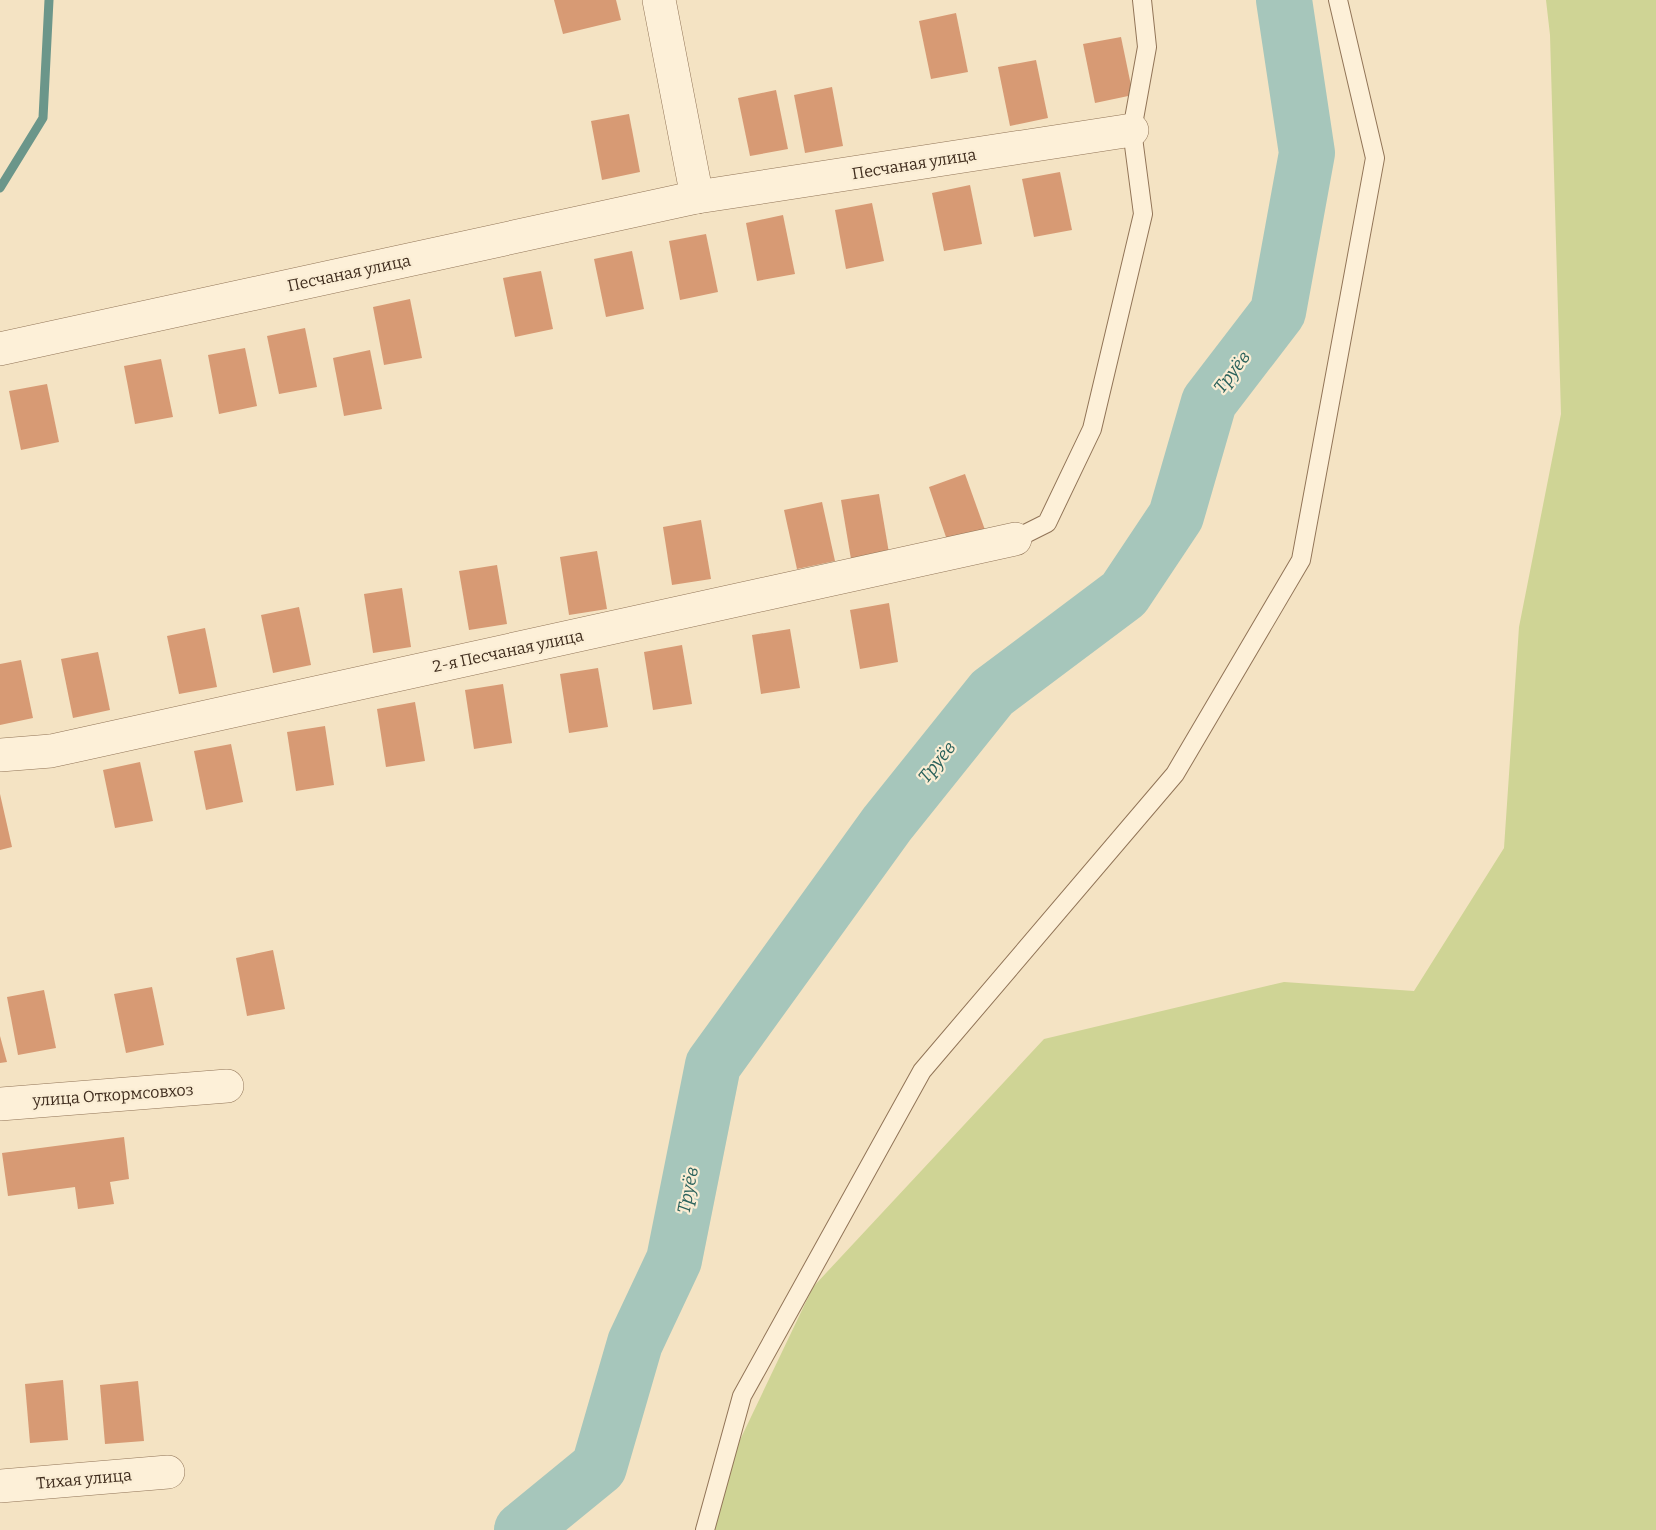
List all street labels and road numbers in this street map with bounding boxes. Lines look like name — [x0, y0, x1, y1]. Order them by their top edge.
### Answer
street label: Песчаная улица — [850, 145, 978, 183]
street label: Песчаная улица — [286, 251, 413, 295]
street label: 2-я Песчаная улица — [431, 626, 585, 676]
street label: улица Откормсовхоз — [31, 1080, 194, 1110]
street label: Тихая улица — [35, 1465, 133, 1493]

